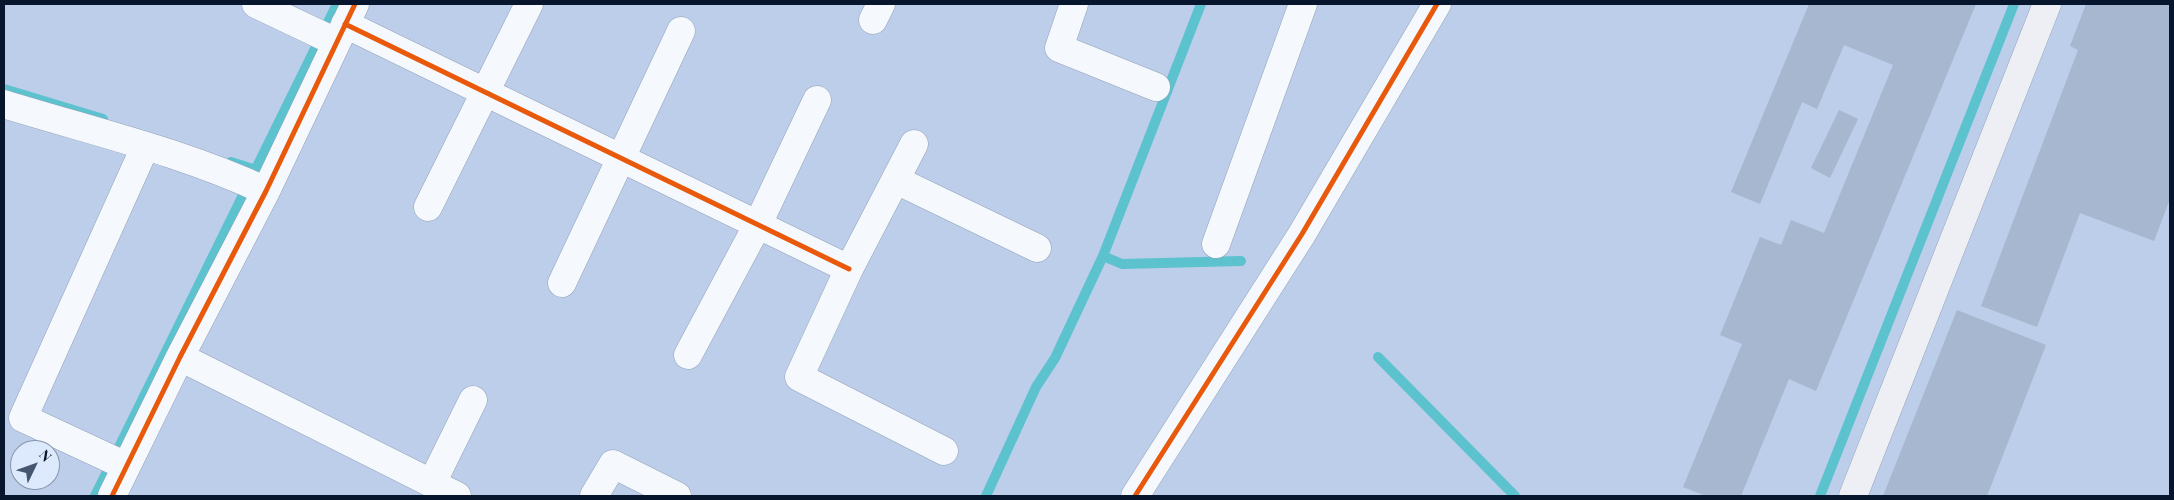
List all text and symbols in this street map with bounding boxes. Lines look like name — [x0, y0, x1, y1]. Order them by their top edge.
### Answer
north arrow — [10, 440, 60, 490]
text: N — [35, 445, 56, 465]

